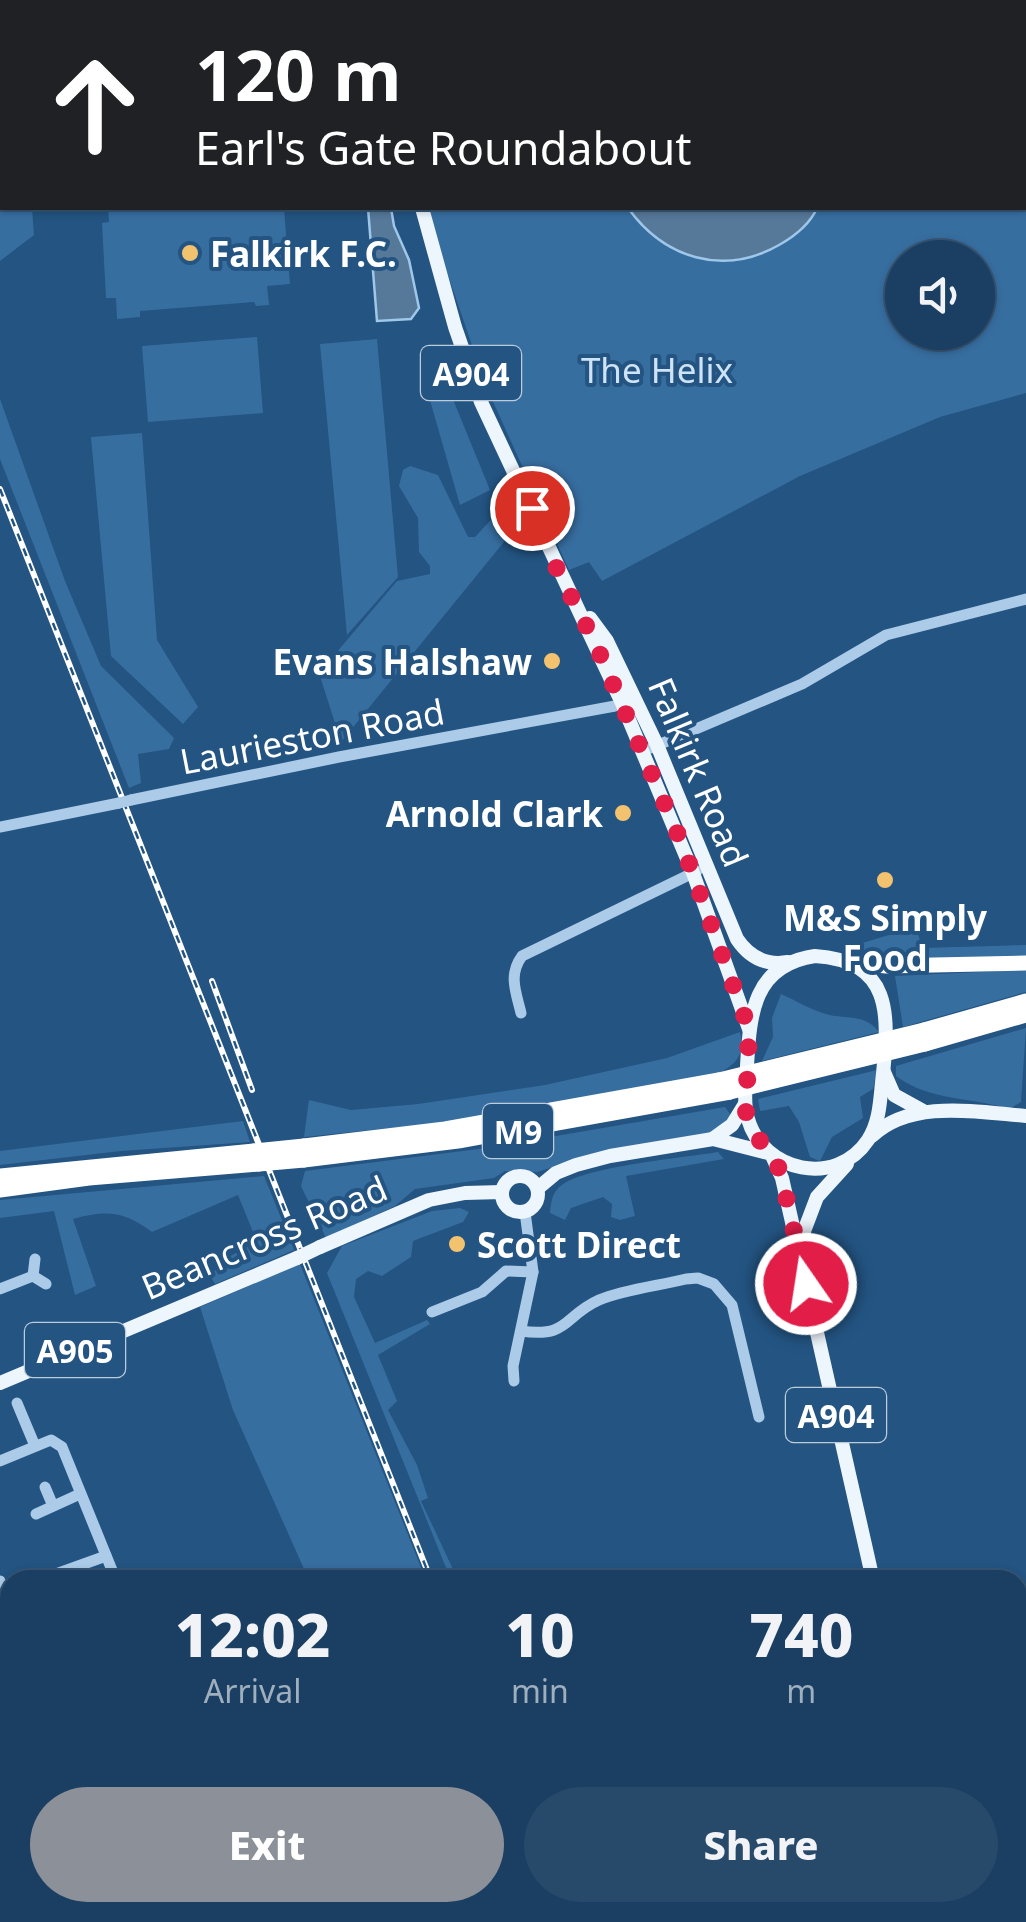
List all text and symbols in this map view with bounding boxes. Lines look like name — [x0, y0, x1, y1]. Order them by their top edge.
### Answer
text: 120 m — [195, 26, 402, 122]
icon: ahead — [30, 40, 160, 170]
text: Earl's Gate Roundabout — [195, 117, 692, 178]
place label: Falkirk F.C. — [210, 230, 397, 277]
map controls — [885, 240, 995, 350]
button: sound — [885, 240, 995, 350]
marker: Falkirk F.C. — [179, 242, 201, 264]
road number: A904 — [421, 346, 521, 400]
park label: The Helix — [581, 346, 733, 393]
pin — [490, 466, 575, 551]
icon: arrive — [505, 481, 560, 536]
place label: Evans Halshaw — [273, 638, 532, 685]
marker: Evans Halshaw — [541, 650, 563, 672]
street label: Falkirk Road — [638, 670, 760, 874]
street label: Laurieston Road — [176, 687, 448, 785]
place label: Arnold Clark — [386, 790, 603, 837]
marker: Arnold Clark — [612, 802, 634, 824]
marker: M&S Simply Food — [874, 869, 896, 891]
place label: M&S Simply Food — [783, 894, 987, 981]
road number: M9 — [483, 1104, 553, 1158]
street label: Beancross Road — [134, 1164, 394, 1310]
place label: Scott Direct — [477, 1221, 681, 1268]
position arrow — [754, 1232, 858, 1336]
marker: Scott Direct — [446, 1233, 468, 1255]
road number: A905 — [25, 1323, 125, 1377]
road number: A904 — [786, 1388, 886, 1442]
text: 12:02 — [175, 1593, 331, 1675]
text: 10 — [505, 1593, 575, 1675]
text: 740 — [749, 1593, 853, 1675]
text: Arrival — [204, 1669, 301, 1712]
text: min — [511, 1669, 569, 1712]
text: m — [786, 1669, 816, 1712]
button: Exit — [30, 1787, 504, 1902]
button: Share — [524, 1787, 998, 1902]

